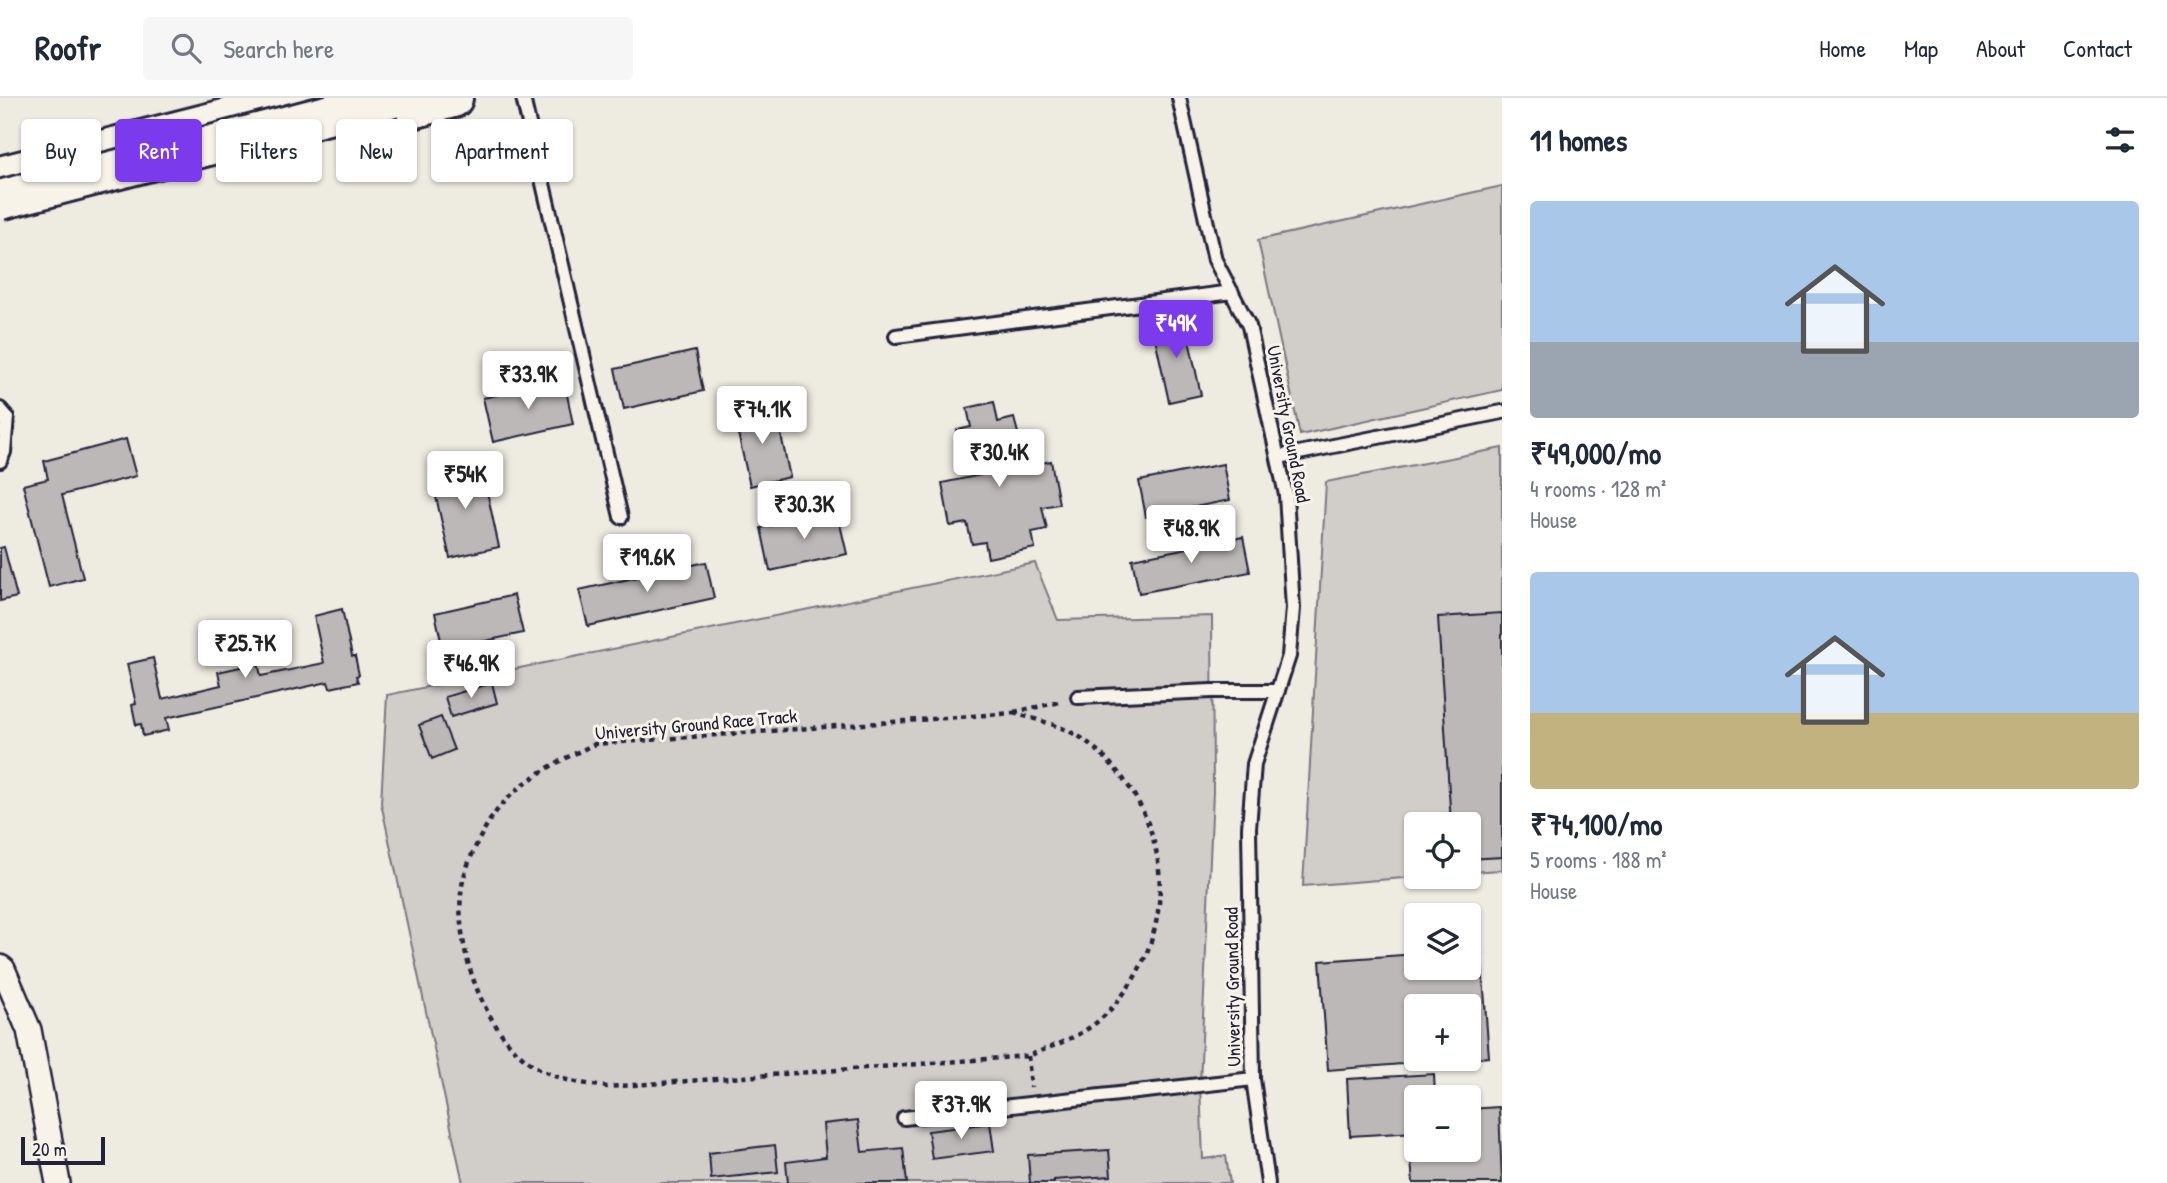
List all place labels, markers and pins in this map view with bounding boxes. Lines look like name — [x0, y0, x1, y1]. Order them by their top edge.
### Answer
pin: ₹49K — [1135, 300, 1217, 360]
pin: ₹33.9K — [471, 352, 585, 411]
pin: ₹74.1K — [705, 386, 819, 446]
pin: ₹30.4K — [942, 430, 1056, 489]
pin: ₹54K — [424, 452, 506, 511]
pin: ₹30.3K — [747, 482, 861, 541]
pin: ₹48.9K — [1134, 505, 1248, 565]
pin: ₹19.6K — [590, 534, 704, 594]
pin: ₹25.7K — [188, 620, 302, 680]
pin: ₹46.9K — [414, 640, 528, 700]
pin: ₹37.9K — [904, 1082, 1018, 1141]

